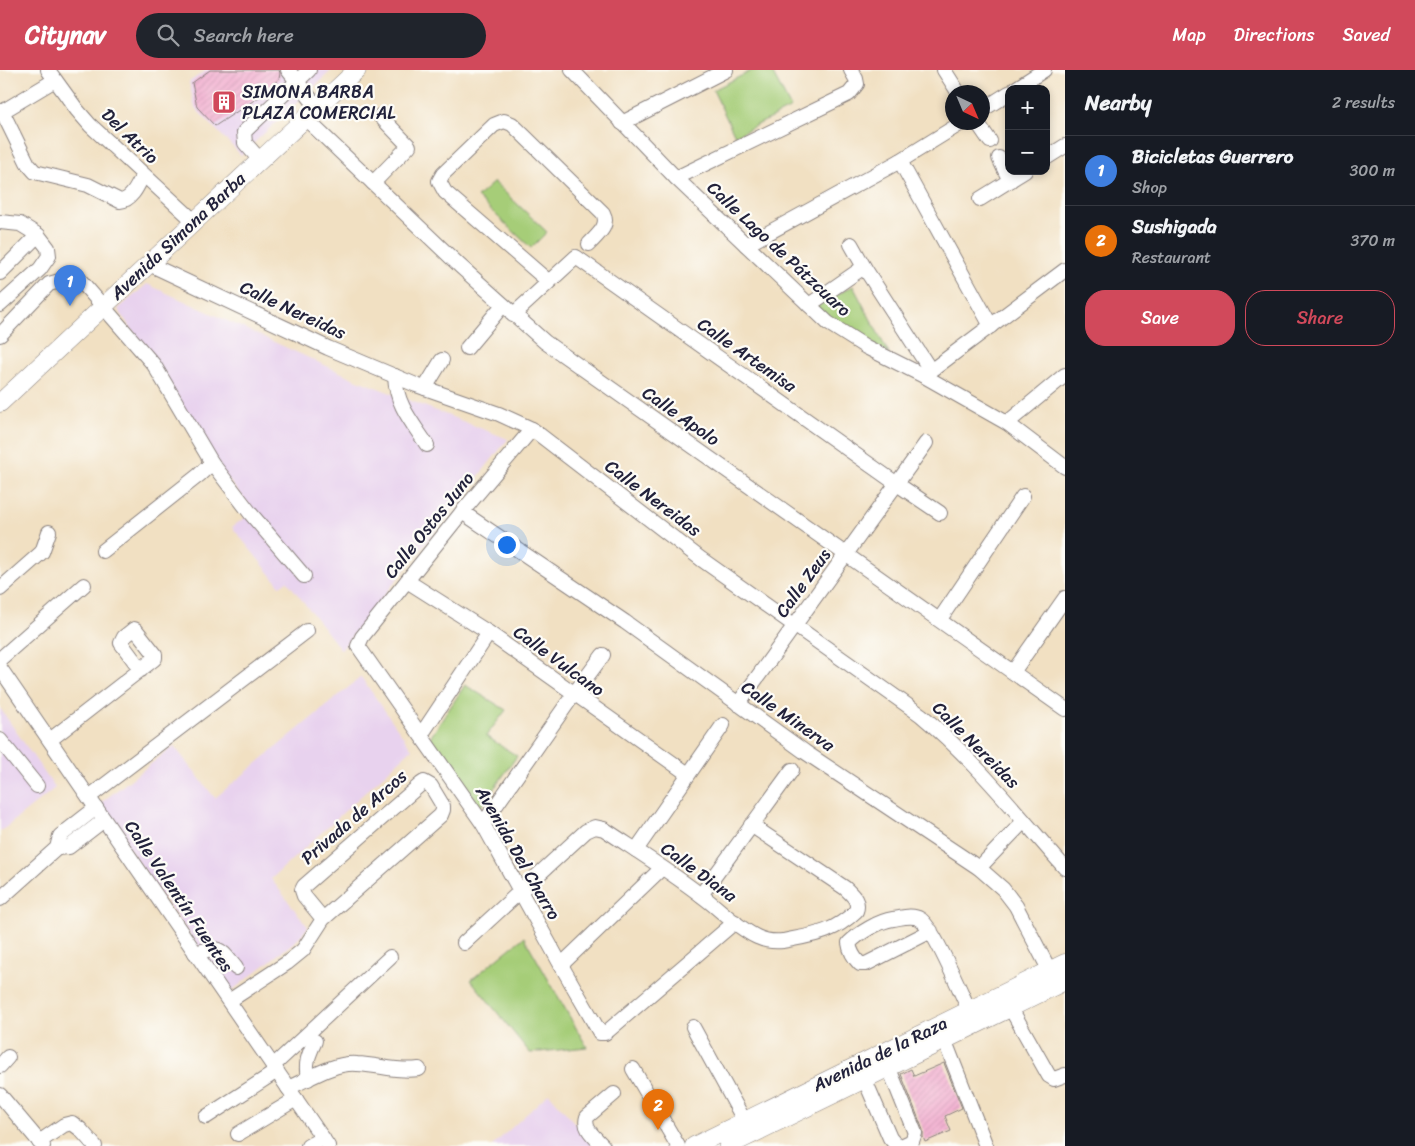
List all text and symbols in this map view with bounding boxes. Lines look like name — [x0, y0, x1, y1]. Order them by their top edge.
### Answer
search box — [136, 13, 486, 58]
text: Citynav — [25, 14, 106, 56]
text: Search here — [194, 19, 294, 52]
text: Map — [1173, 19, 1206, 51]
text: Directions — [1234, 19, 1315, 51]
text: Saved — [1343, 19, 1390, 51]
icon: search — [154, 21, 182, 49]
place label: SIMONA BARBA PLAZA COMERCIAL — [242, 76, 396, 129]
text: Nearby — [1085, 84, 1151, 122]
north arrow — [945, 85, 990, 130]
map controls — [1005, 85, 1050, 175]
button: + — [1005, 85, 1050, 130]
text: 2 results — [1332, 88, 1395, 117]
building icon: SIMONA BARBA PLAZA COMERCIAL — [211, 89, 237, 115]
street label: Del Atrio — [93, 100, 167, 172]
button: − — [1005, 130, 1050, 175]
text: Bicicletas Guerrero — [1132, 140, 1294, 173]
text: 1 — [1098, 156, 1104, 185]
text: 300 m — [1350, 156, 1395, 185]
street label: Avenida Simona Barba — [102, 163, 254, 309]
street label: Calle Lago de Pátzcuaro — [699, 173, 859, 325]
text: Shop — [1132, 173, 1167, 202]
text: Sushigada — [1132, 210, 1217, 243]
text: 2 — [1096, 226, 1106, 255]
text: 370 m — [1351, 226, 1395, 255]
text: Restaurant — [1132, 243, 1211, 272]
pin: 1 — [54, 265, 86, 306]
street label: Calle Nereidas — [234, 271, 352, 349]
button: Save — [1085, 290, 1235, 346]
button: Share — [1245, 290, 1395, 346]
street label: Calle Artemisa — [691, 309, 804, 402]
street label: Calle Apolo — [635, 377, 727, 455]
street label: Calle Nereidas — [598, 451, 709, 546]
street label: Calle Ostos Juno — [376, 464, 482, 586]
your location — [494, 532, 520, 558]
street label: Calle Zeus — [767, 541, 840, 625]
street label: Calle Vulcano — [506, 617, 612, 705]
street label: Calle Minerva — [734, 672, 842, 761]
street label: Calle Nereidas — [924, 693, 1028, 797]
street label: Privada de Arcos — [293, 761, 415, 873]
street label: Avenida Del Charro — [466, 779, 570, 926]
street label: Calle Valentín Fuentes — [116, 813, 242, 979]
street label: Calle Diana — [654, 833, 745, 911]
street label: Avenida de la Raza — [806, 1007, 953, 1101]
pin: 2 — [642, 1089, 674, 1130]

